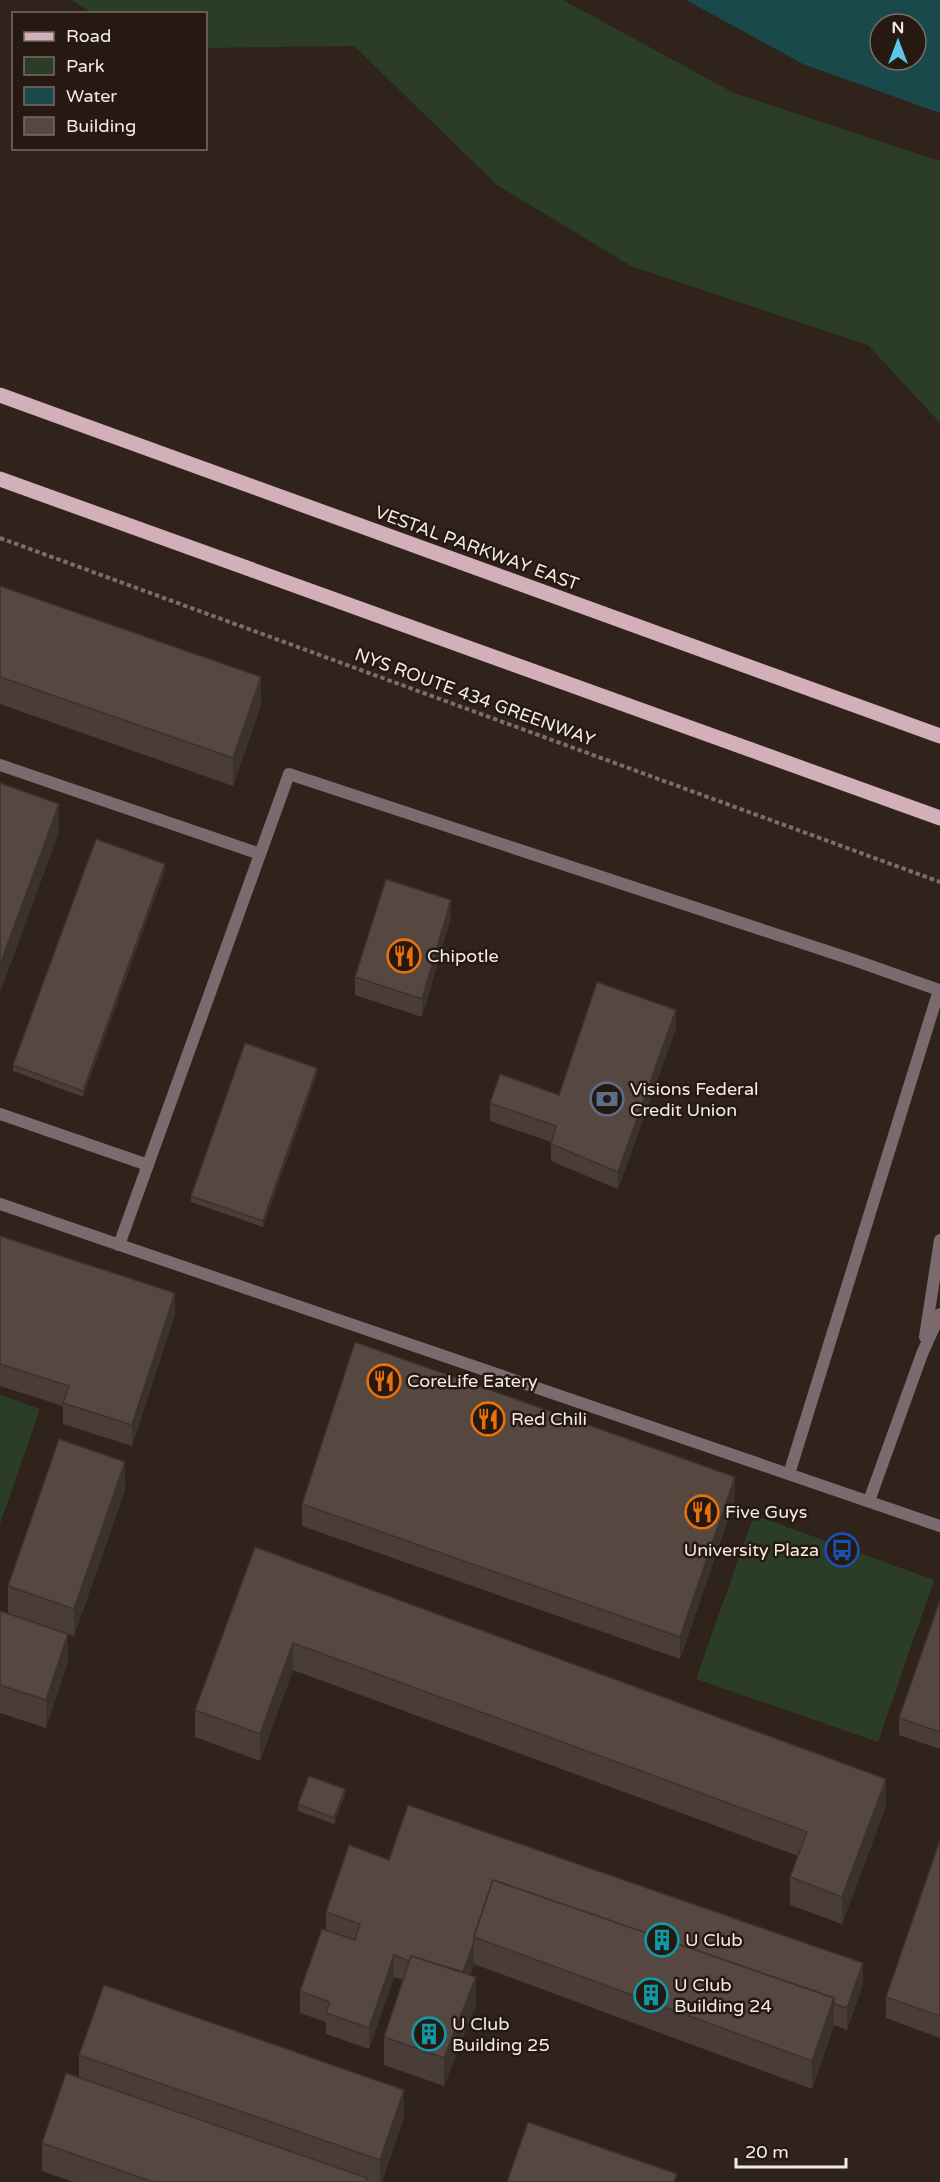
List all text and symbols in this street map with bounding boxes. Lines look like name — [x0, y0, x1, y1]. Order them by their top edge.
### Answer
legend — [12, 12, 207, 150]
north arrow — [868, 12, 928, 72]
text: N — [892, 18, 904, 38]
text: Road — [66, 25, 111, 47]
text: Park — [66, 55, 105, 77]
text: Water — [66, 85, 117, 107]
text: Building — [66, 115, 136, 137]
street label: VESTAL PARKWAY EAST — [372, 501, 582, 595]
street label: NYS ROUTE 434 GREENWAY — [352, 643, 599, 751]
restaurant icon: Chipotle — [386, 938, 422, 974]
place label: Chipotle — [427, 945, 499, 967]
place label: Visions Federal Credit Union — [630, 1078, 759, 1121]
bank icon: Visions Federal Credit Union — [589, 1081, 625, 1117]
restaurant icon: CoreLife Eatery — [366, 1363, 402, 1399]
place label: CoreLife Eatery — [407, 1370, 538, 1392]
restaurant icon: Red Chili — [470, 1401, 506, 1437]
place label: Red Chili — [511, 1408, 587, 1430]
restaurant icon: Five Guys — [684, 1494, 720, 1530]
place label: Five Guys — [725, 1501, 807, 1523]
bus stop icon: University Plaza — [824, 1532, 860, 1568]
place label: University Plaza — [684, 1539, 819, 1561]
building icon: U Club — [644, 1922, 680, 1958]
place label: U Club — [685, 1929, 743, 1951]
place label: U Club Building 24 — [674, 1974, 772, 2017]
building icon: U Club Building 24 — [633, 1977, 669, 2013]
place label: U Club Building 25 — [452, 2013, 550, 2056]
building icon: U Club Building 25 — [411, 2016, 447, 2052]
scale bar — [736, 2131, 846, 2169]
text: 20 m — [745, 2141, 789, 2163]

